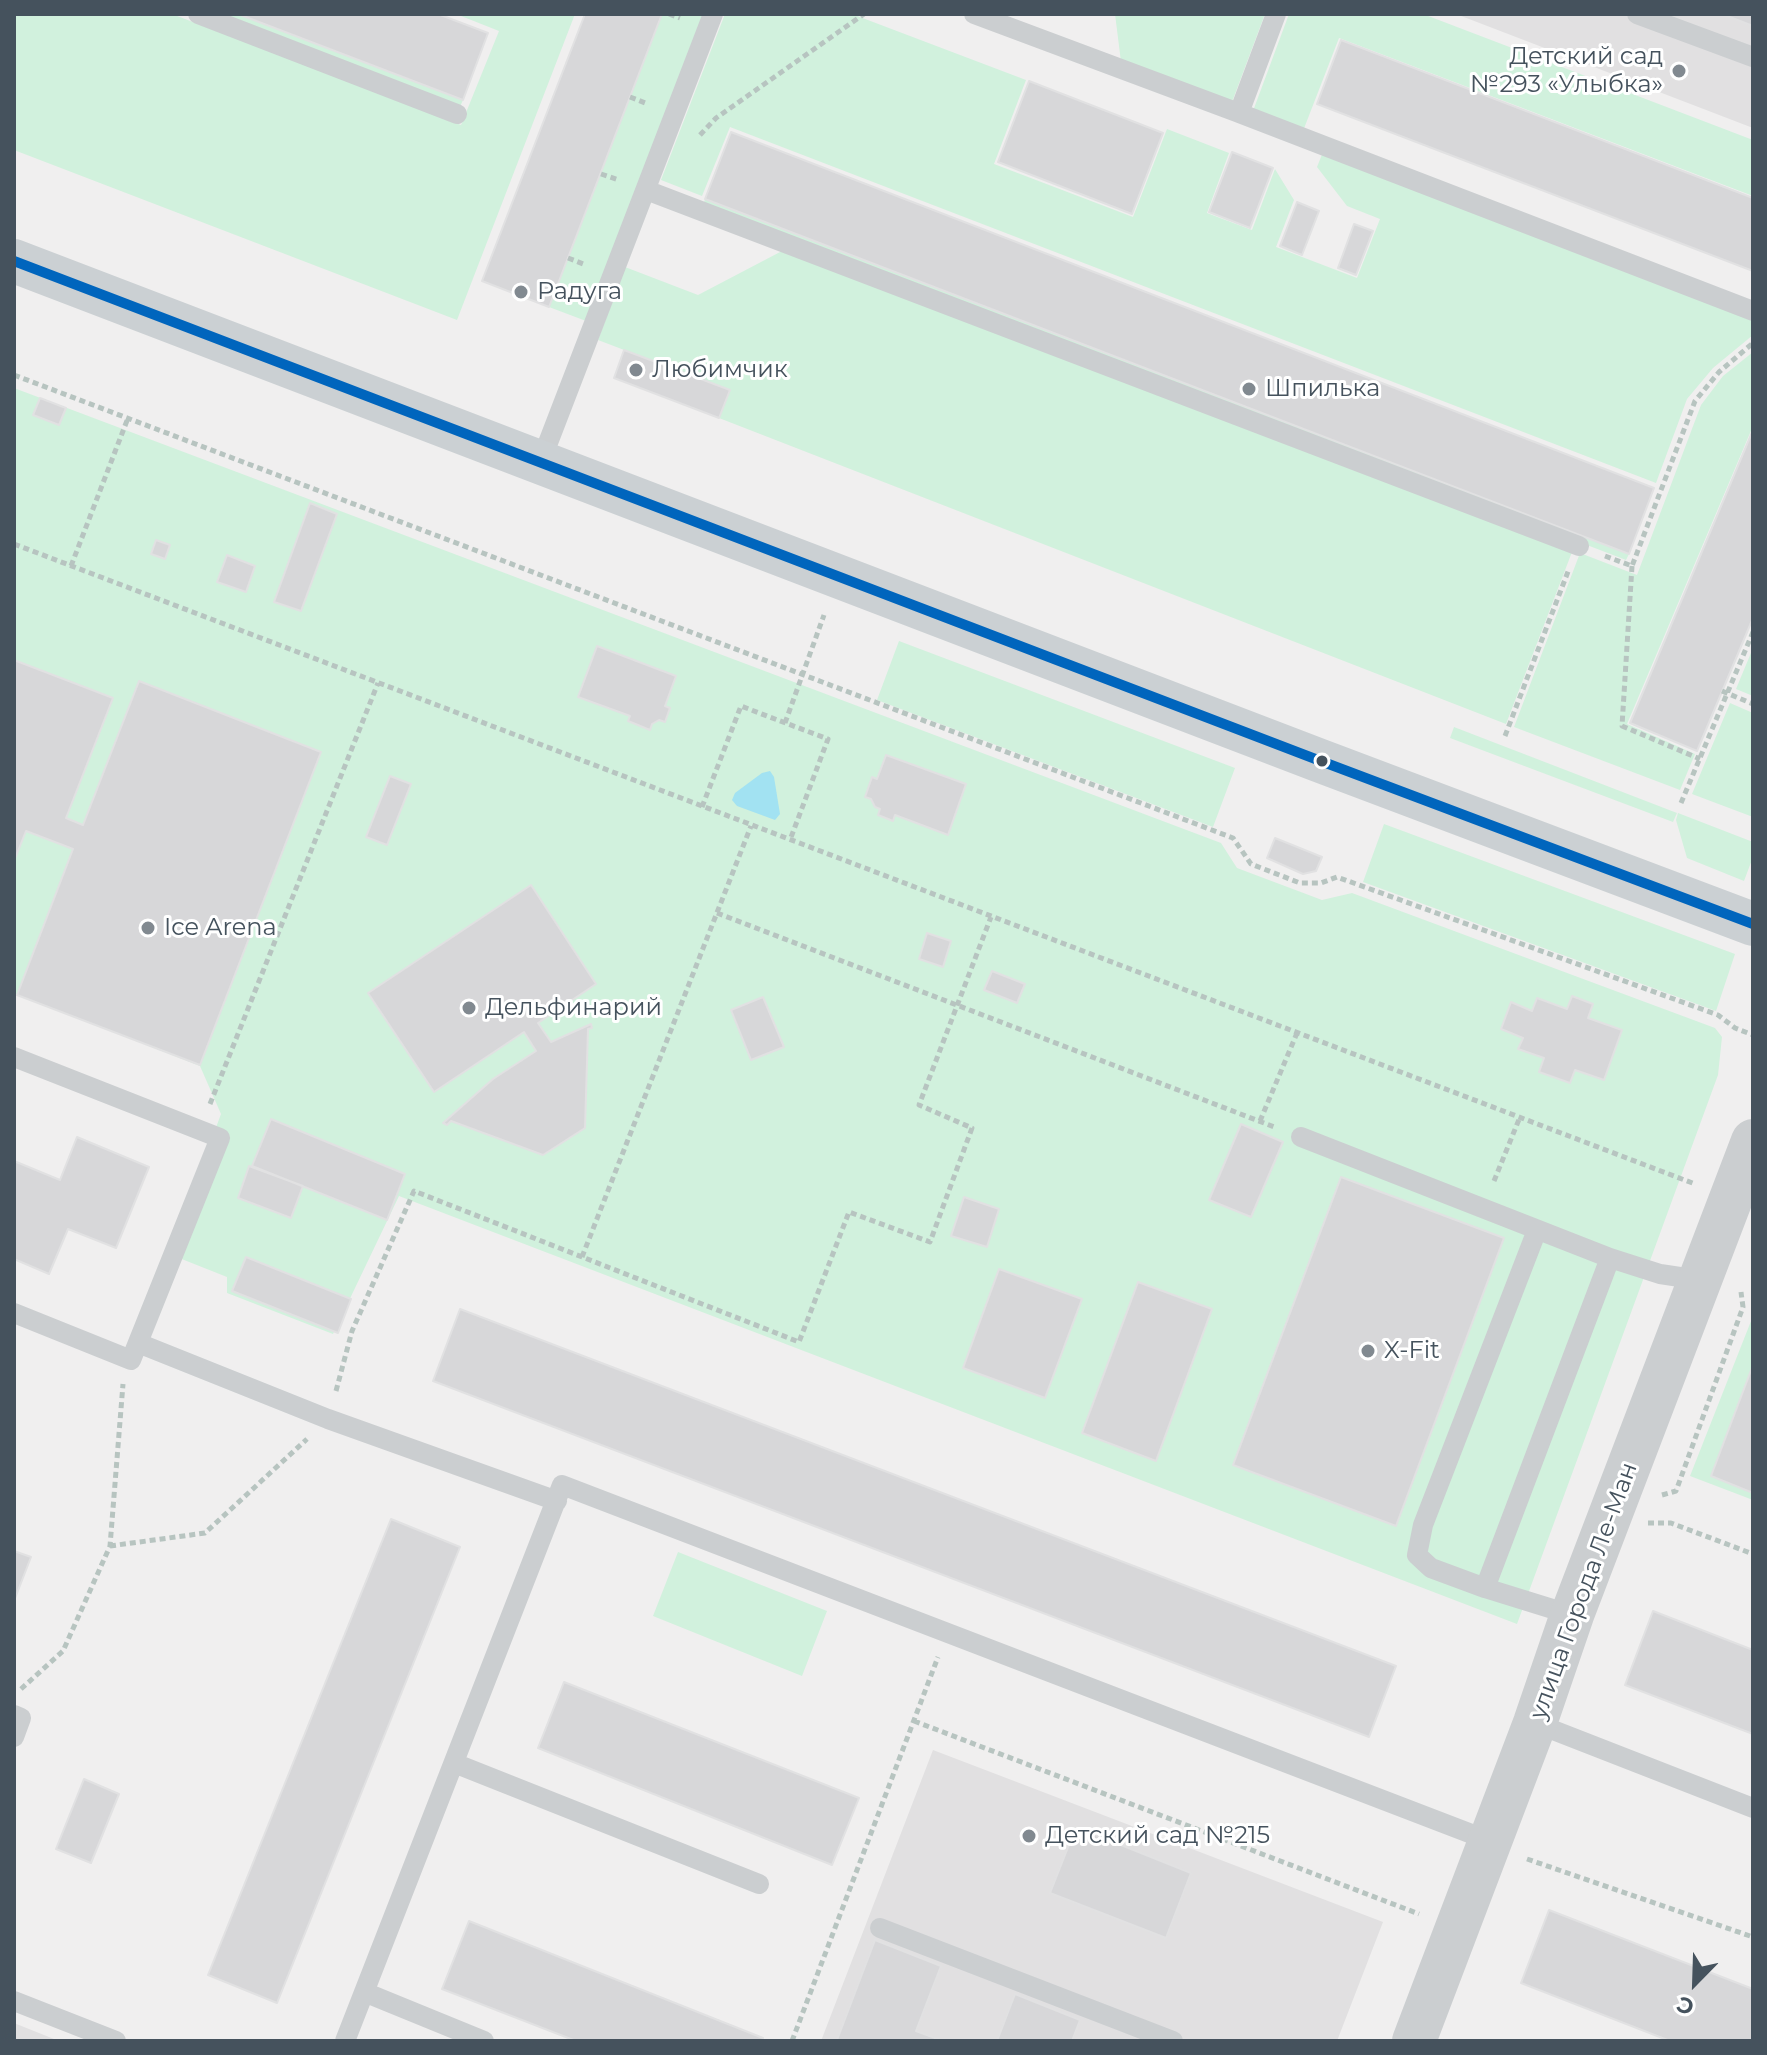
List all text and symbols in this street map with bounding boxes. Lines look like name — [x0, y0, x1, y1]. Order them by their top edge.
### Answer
place label: Детский сад №293 «Улыбка» — [1470, 43, 1663, 99]
marker: Детский сад №293 «Улыбка» — [1670, 62, 1688, 80]
place label: Радуга — [537, 278, 622, 306]
marker: Радуга — [512, 283, 530, 301]
place label: Любимчик — [652, 356, 788, 384]
marker: Любимчик — [627, 361, 645, 379]
place label: Шпилька — [1265, 375, 1380, 403]
marker: Шпилька — [1240, 380, 1258, 398]
unlabelled marker — [1314, 753, 1330, 769]
place label: Ice Arena — [164, 914, 277, 942]
marker: Ice Arena — [139, 919, 157, 937]
place label: Дельфинарий — [485, 994, 662, 1022]
marker: Дельфинарий — [460, 999, 478, 1017]
place label: X-Fit — [1384, 1337, 1440, 1365]
marker: X-Fit — [1359, 1342, 1377, 1360]
street label: улица Города Ле-Ман — [1524, 1459, 1644, 1723]
place label: Детский сад №215 — [1045, 1822, 1270, 1850]
marker: Детский сад №215 — [1020, 1827, 1038, 1845]
north arrow — [1655, 1943, 1735, 2023]
text: С — [1673, 1990, 1698, 2021]

